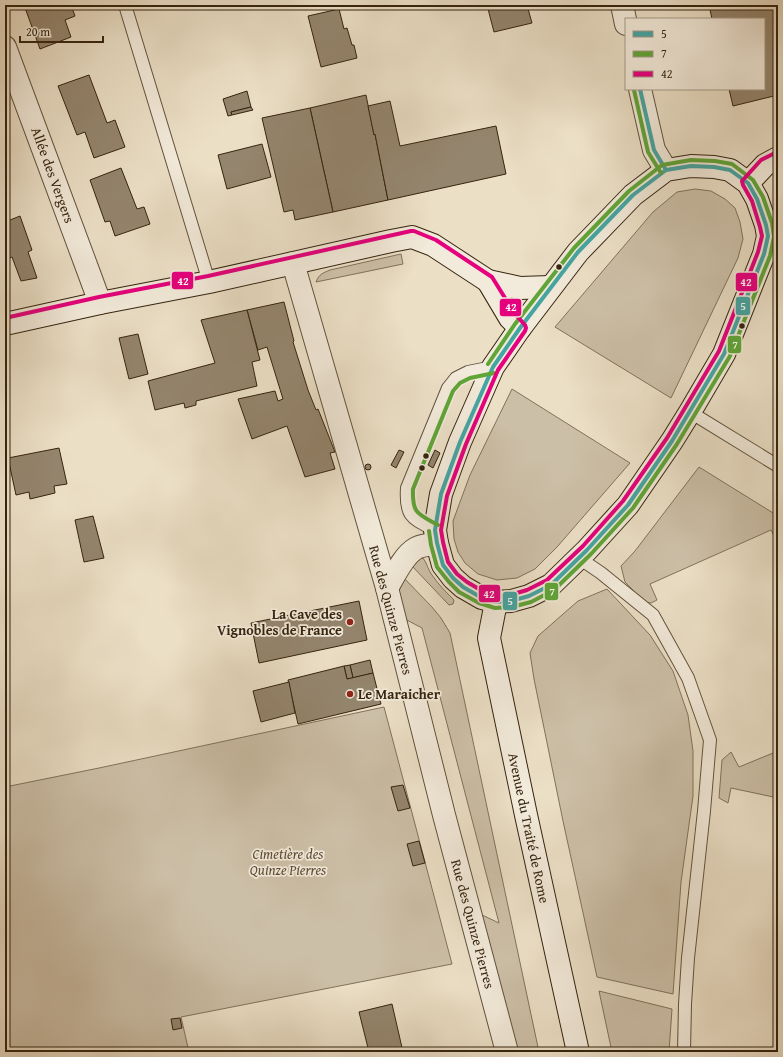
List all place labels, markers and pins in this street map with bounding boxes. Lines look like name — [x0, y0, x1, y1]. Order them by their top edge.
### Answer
unlabelled marker — [554, 262, 564, 272]
unlabelled marker — [737, 321, 747, 331]
unlabelled marker — [421, 451, 431, 461]
unlabelled marker — [417, 463, 427, 473]
place label: La Cave des Vignobles de France — [217, 604, 342, 640]
marker: La Cave des Vignobles de France — [345, 617, 355, 627]
place label: Le Maraicher — [358, 684, 441, 704]
marker: Le Maraicher — [345, 689, 355, 699]

